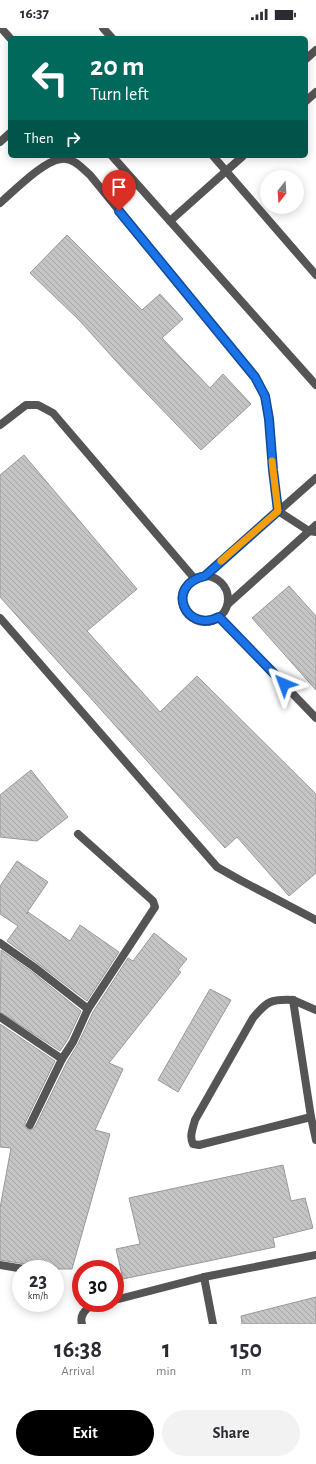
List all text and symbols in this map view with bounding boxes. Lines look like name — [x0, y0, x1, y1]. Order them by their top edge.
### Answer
text: 16:37 — [20, 6, 49, 21]
icon: left — [24, 52, 76, 104]
text: 20 m — [90, 53, 145, 81]
text: Turn left — [90, 86, 149, 104]
icon: right — [62, 128, 84, 150]
text: Then — [24, 131, 54, 146]
pin — [102, 170, 136, 211]
north arrow — [260, 170, 304, 214]
map controls — [260, 170, 304, 214]
icon: arrive — [108, 176, 130, 198]
position arrow — [263, 663, 305, 705]
speed limit sign: 30 — [72, 1260, 124, 1312]
text: 23 — [29, 1271, 47, 1291]
text: km/h — [28, 1291, 48, 1301]
text: 16:38 — [54, 1338, 102, 1362]
text: 1 — [162, 1338, 171, 1362]
text: 150 — [230, 1338, 262, 1362]
text: Arrival — [61, 1365, 95, 1378]
text: min — [156, 1365, 176, 1378]
text: m — [241, 1365, 251, 1378]
button: Exit — [16, 1410, 154, 1456]
button: Share — [162, 1410, 300, 1456]

